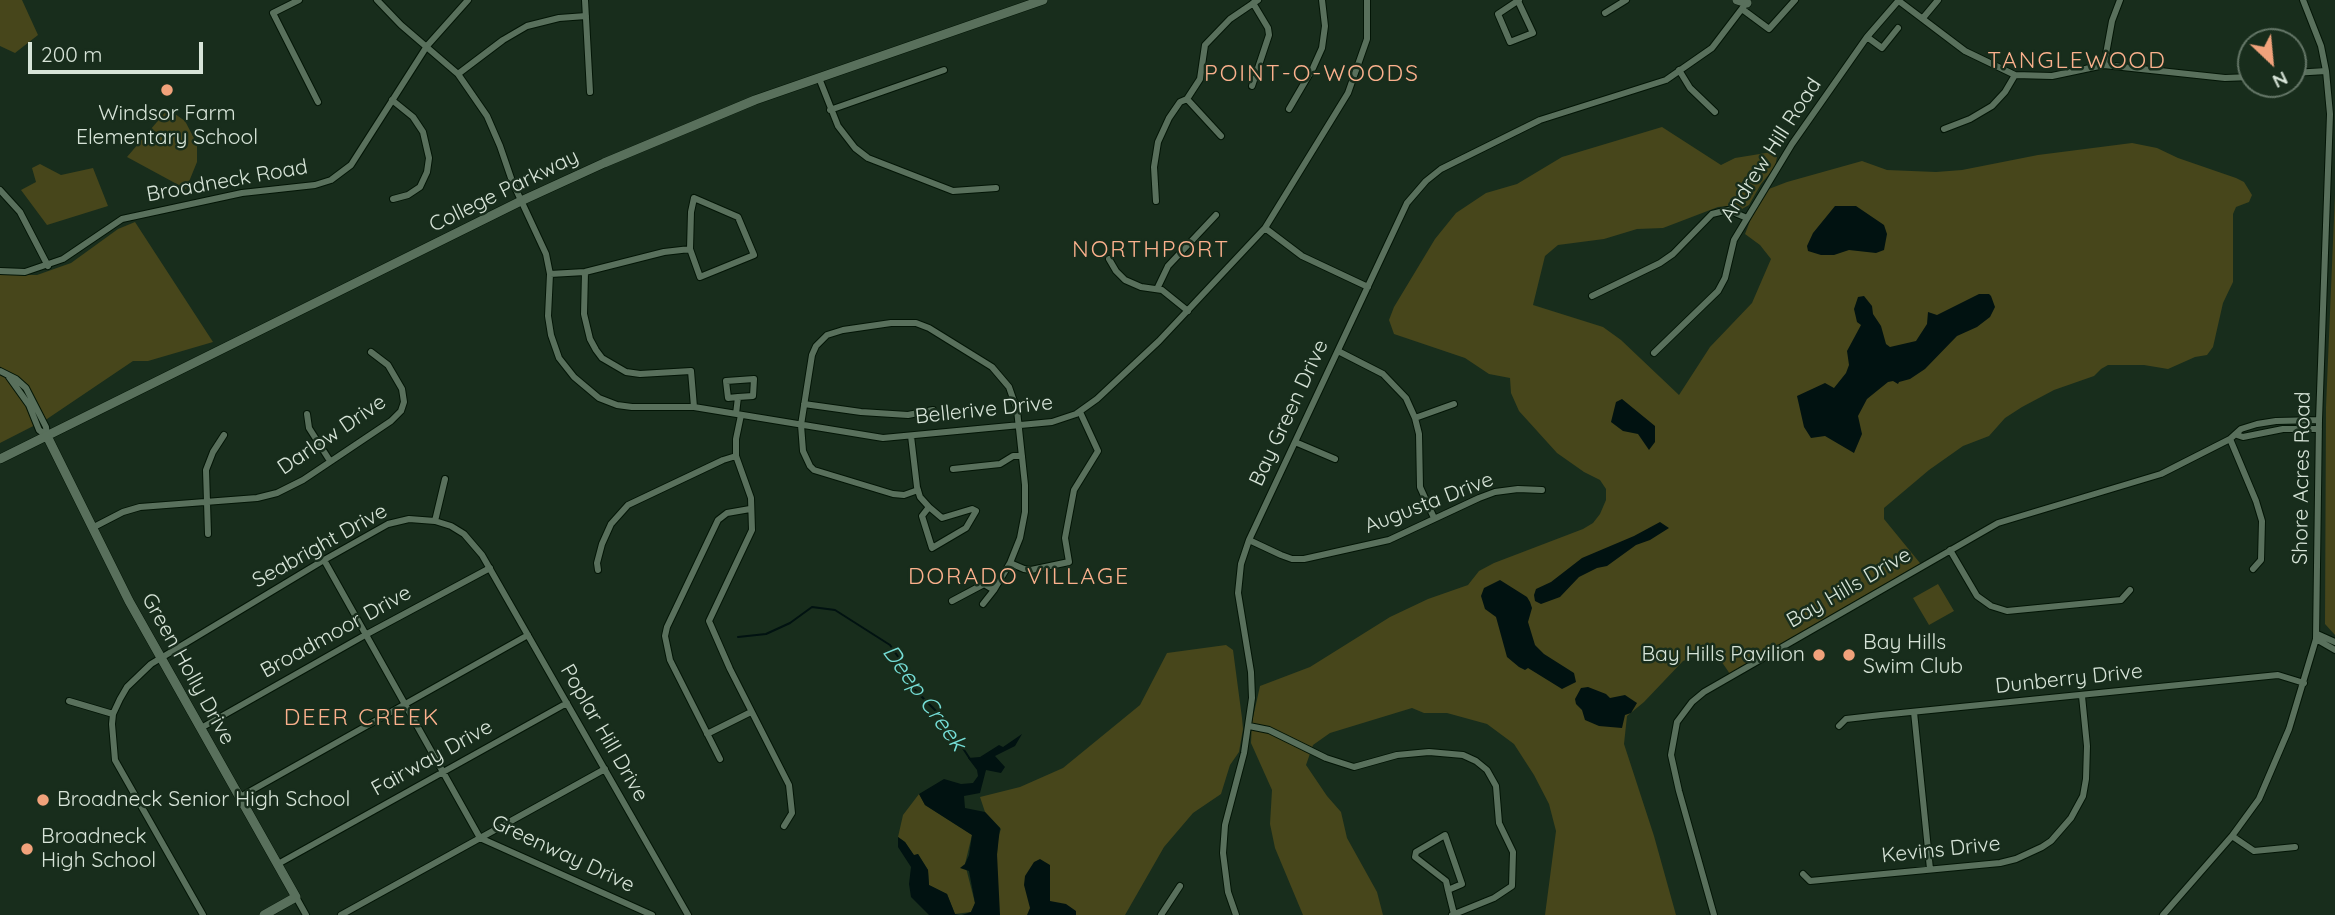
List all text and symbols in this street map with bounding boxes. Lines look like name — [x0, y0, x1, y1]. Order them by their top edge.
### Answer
scale bar — [32, 28, 206, 72]
north arrow — [2237, 28, 2307, 98]
text: 200 m — [41, 41, 103, 67]
district label: TANGLEWOOD — [1988, 47, 2166, 75]
district label: POINT-O-WOODS — [1206, 60, 1418, 88]
text: N — [2269, 66, 2292, 94]
street label: Andrew Hill Road — [1715, 73, 1827, 227]
marker: Windsor Farm Elementary School — [159, 82, 175, 98]
place label: Windsor Farm Elementary School — [76, 101, 258, 151]
street label: College Parkway — [425, 144, 583, 238]
street label: Broadneck Road — [144, 154, 310, 208]
district label: NORTHPORT — [1073, 236, 1229, 264]
street label: Bay Green Drive — [1244, 336, 1334, 490]
street label: Darlow Drive — [273, 390, 391, 480]
street label: Bellerive Drive — [914, 390, 1054, 430]
street label: Shore Acres Road — [2288, 391, 2316, 565]
street label: Augusta Drive — [1361, 467, 1497, 539]
street label: Seabright Drive — [248, 499, 392, 593]
street label: Bay Hills Drive — [1782, 542, 1916, 634]
district label: DORADO VILLAGE — [910, 563, 1128, 591]
street label: Broadmoor Drive — [256, 580, 416, 684]
street label: Green Holly Drive — [136, 589, 240, 749]
place label: Bay Hills Swim Club — [1863, 630, 1963, 680]
water label: Deep Creek — [876, 639, 972, 757]
place label: Bay Hills Pavilion — [1641, 642, 1805, 668]
marker: Bay Hills Pavilion — [1811, 647, 1827, 663]
marker: Bay Hills Swim Club — [1841, 647, 1857, 663]
street label: Dunberry Drive — [1994, 659, 2144, 699]
street label: Poplar Hill Drive — [554, 660, 654, 806]
district label: DEER CREEK — [285, 704, 439, 732]
street label: Fairway Drive — [367, 714, 497, 802]
place label: Broadneck Senior High School — [57, 787, 350, 813]
marker: Broadneck Senior High School — [35, 792, 51, 808]
street label: Greenway Drive — [487, 810, 639, 898]
place label: Broadneck High School — [41, 824, 156, 874]
street label: Kevins Drive — [1880, 831, 2002, 869]
marker: Broadneck High School — [19, 841, 35, 857]

